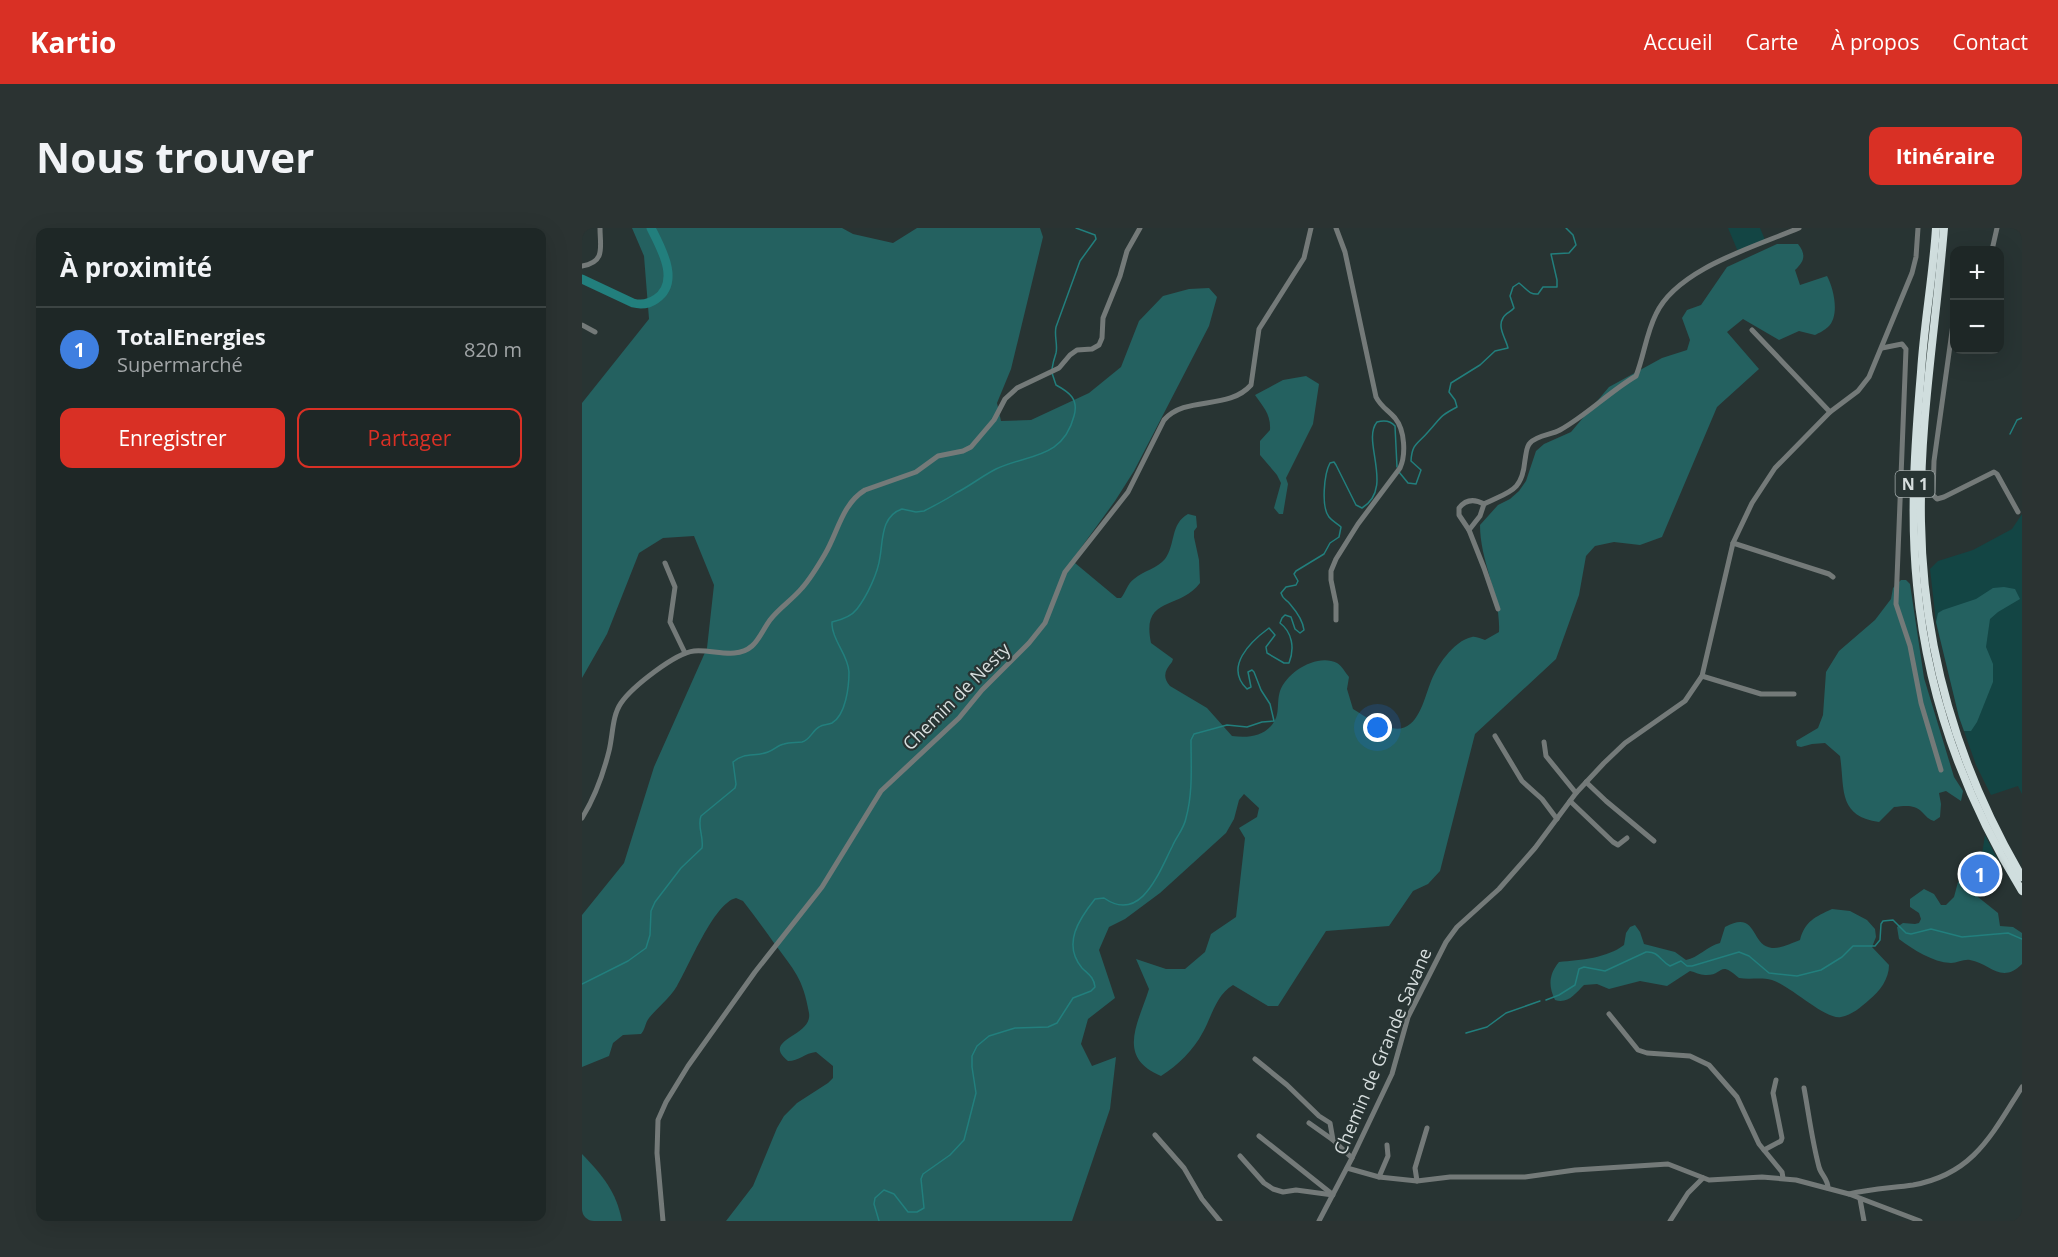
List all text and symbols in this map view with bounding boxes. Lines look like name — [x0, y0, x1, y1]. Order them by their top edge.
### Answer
text: Kartio — [30, 23, 116, 61]
text: Accueil — [1644, 28, 1712, 56]
text: Carte — [1745, 28, 1798, 56]
text: À propos — [1831, 28, 1920, 56]
text: Contact — [1953, 28, 2028, 56]
button: Itinéraire — [1869, 127, 2022, 185]
text: Nous trouver — [36, 128, 314, 185]
map controls — [1950, 246, 2004, 354]
button: + — [1950, 246, 2004, 300]
text: À proximité — [60, 249, 212, 285]
button: − — [1950, 300, 2004, 354]
text: TotalEnergies — [117, 321, 266, 351]
text: 1 — [74, 336, 85, 363]
text: 820 m — [464, 336, 522, 363]
text: Supermarché — [117, 351, 243, 378]
button: Enregistrer — [60, 408, 285, 468]
button: Partager — [297, 408, 522, 468]
road number: N 1 — [1896, 471, 1934, 497]
street label: Chemin de Nesty — [897, 636, 1016, 755]
your location — [1363, 713, 1392, 742]
pin: 1 — [1960, 852, 2000, 896]
street label: Chemin de Grande Savane — [1327, 944, 1437, 1158]

